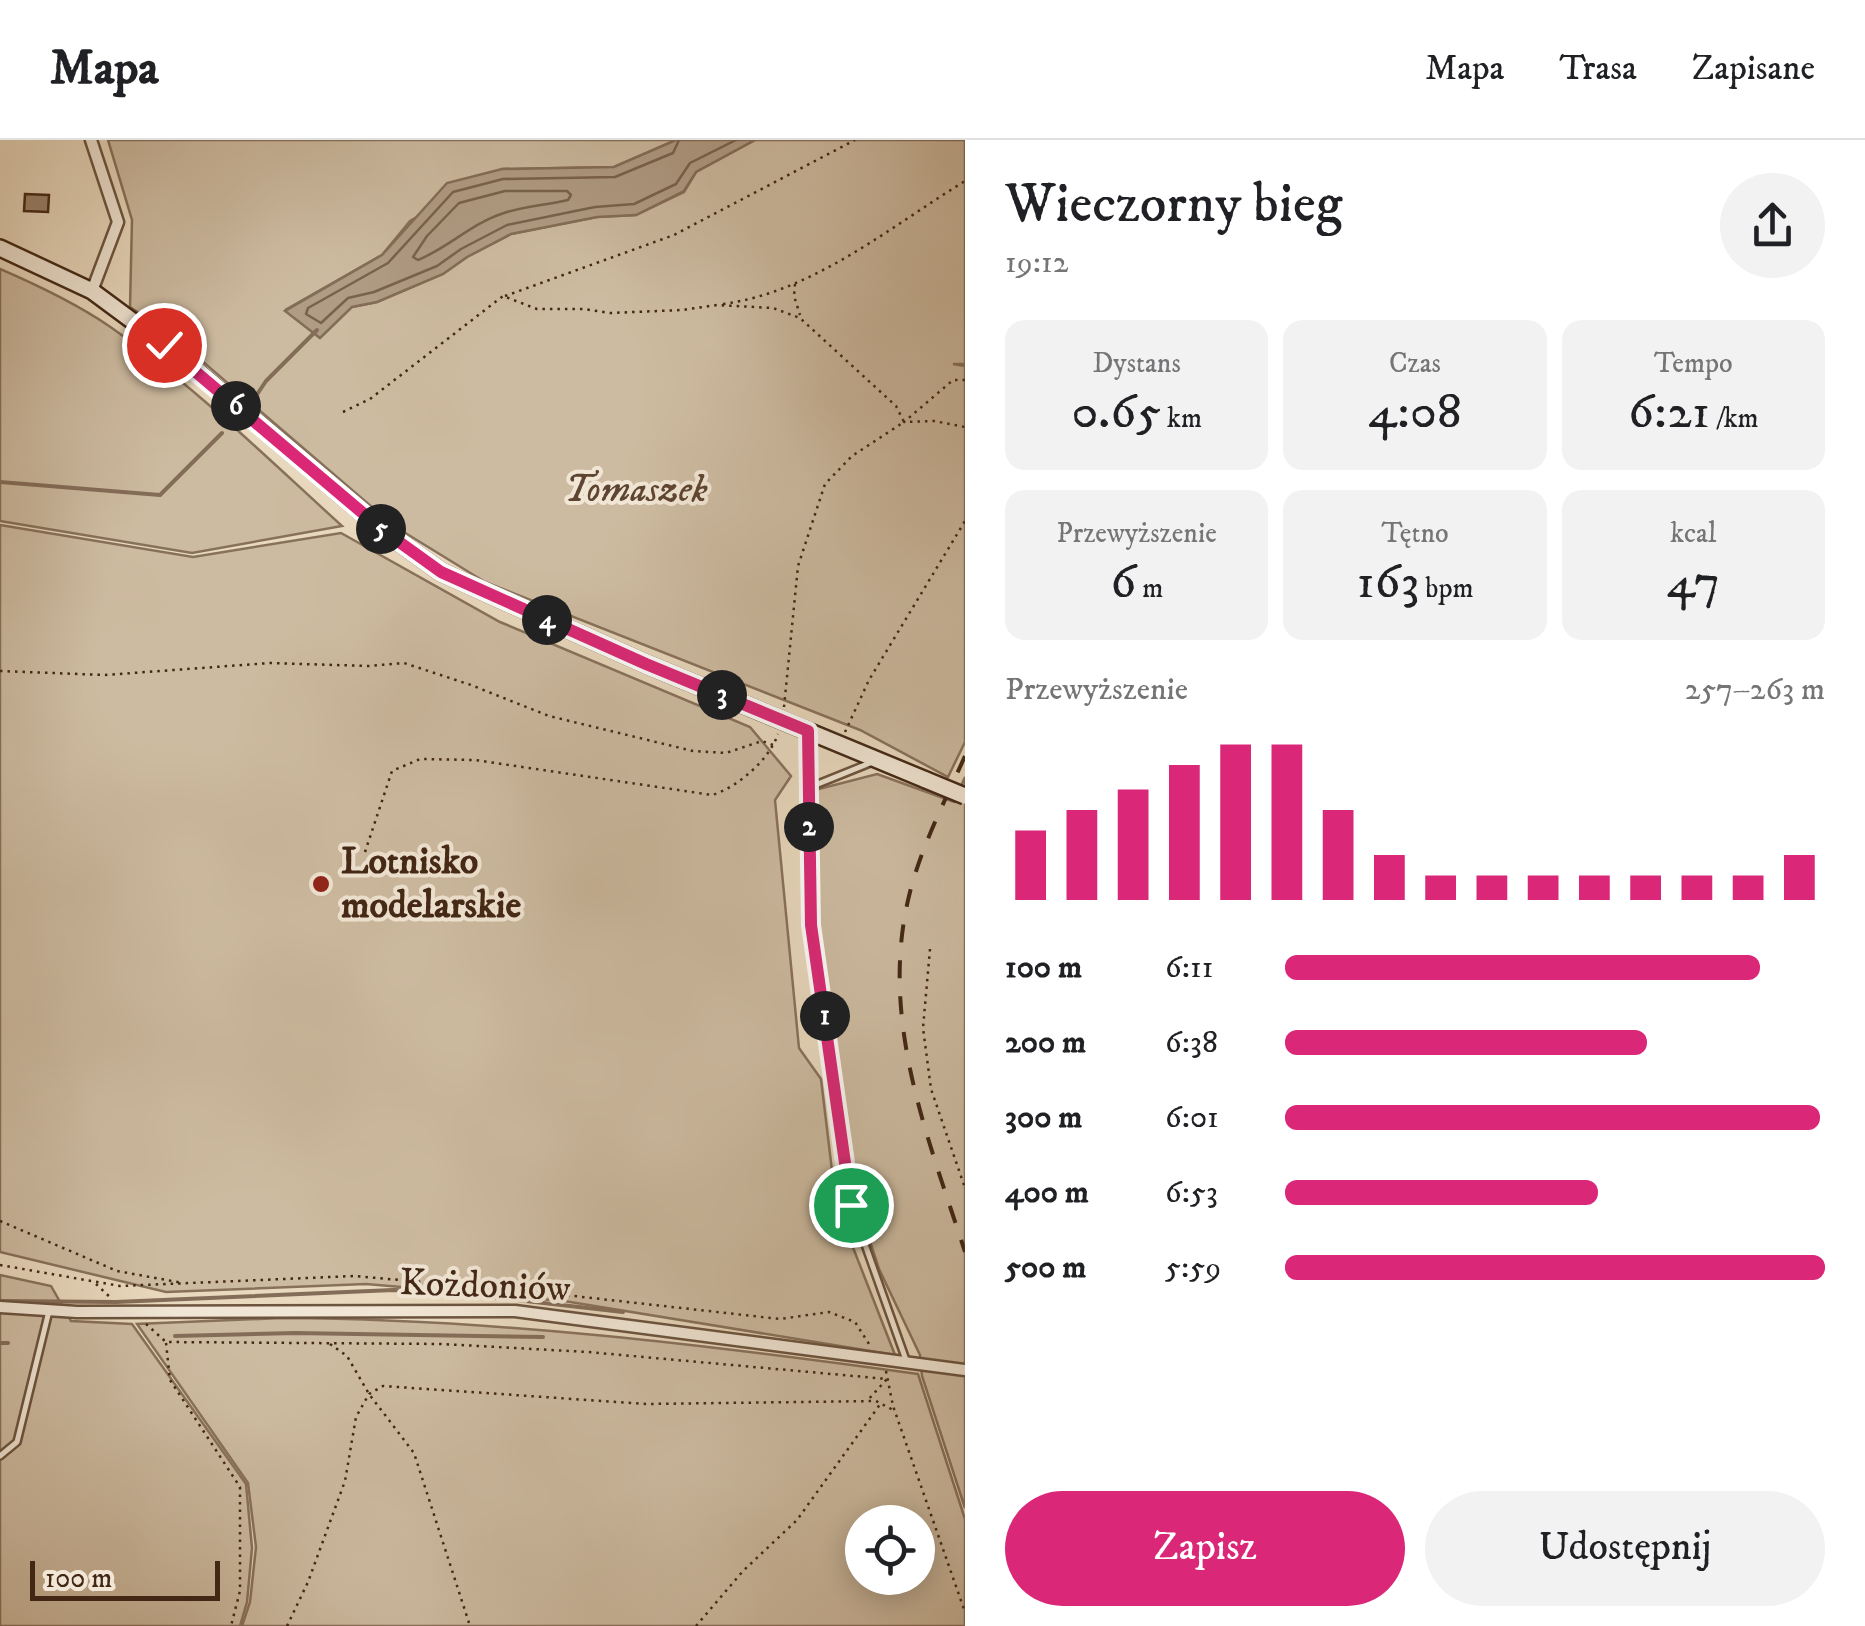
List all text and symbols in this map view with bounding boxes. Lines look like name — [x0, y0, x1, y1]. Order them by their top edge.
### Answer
text: Mapa — [50, 39, 159, 99]
text: Mapa — [1425, 47, 1504, 91]
text: Trasa — [1559, 47, 1637, 91]
text: Zapisane — [1692, 47, 1815, 91]
text: Wieczorny bieg — [1005, 171, 1343, 240]
button: share — [1720, 173, 1825, 278]
text: 19:12 — [1005, 243, 1068, 283]
pin — [122, 303, 207, 388]
icon: check — [137, 318, 192, 373]
text: Dystans — [1092, 346, 1181, 381]
text: Czas — [1389, 346, 1441, 381]
text: Tempo — [1654, 346, 1733, 381]
pin: 6 — [211, 381, 261, 431]
text: 0.65 — [1071, 381, 1161, 444]
text: 4:08 — [1368, 381, 1462, 444]
text: 6:21 — [1628, 381, 1710, 444]
text: 6 — [229, 388, 243, 423]
text: km — [1161, 401, 1202, 436]
text: /km — [1710, 401, 1759, 436]
park label: Tomaszek — [564, 466, 708, 514]
pin: 5 — [356, 504, 406, 554]
text: 5 — [374, 511, 388, 546]
text: Przewyższenie — [1057, 516, 1217, 551]
text: Tętno — [1381, 516, 1449, 551]
text: kcal — [1670, 516, 1716, 551]
text: 6 — [1110, 551, 1136, 614]
text: 163 — [1356, 551, 1419, 614]
text: 47 — [1667, 551, 1720, 614]
text: m — [1136, 571, 1163, 606]
text: bpm — [1419, 571, 1474, 606]
pin: 4 — [522, 595, 572, 645]
text: 4 — [539, 602, 555, 637]
pin: 3 — [697, 670, 747, 720]
text: Przewyższenie — [1005, 670, 1188, 710]
text: 257–263 m — [1685, 670, 1825, 710]
text: 3 — [717, 677, 727, 712]
pin: 2 — [784, 802, 834, 852]
text: 2 — [802, 809, 816, 844]
place label: Lotnisko modelarskie — [341, 838, 522, 930]
marker: Lotnisko modelarskie — [310, 873, 332, 895]
text: 100 m — [1005, 948, 1082, 988]
text: 6:11 — [1165, 948, 1214, 988]
pin: 1 — [800, 991, 850, 1041]
text: 1 — [820, 998, 830, 1033]
text: 200 m — [1005, 1023, 1086, 1063]
text: 6:38 — [1165, 1023, 1218, 1063]
text: 300 m — [1005, 1098, 1082, 1138]
text: 6:01 — [1165, 1098, 1219, 1138]
pin — [809, 1163, 894, 1248]
text: 400 m — [1005, 1173, 1089, 1213]
text: 6:53 — [1165, 1173, 1218, 1213]
icon: arrive — [824, 1178, 879, 1233]
text: 500 m — [1005, 1248, 1086, 1288]
text: 5:59 — [1165, 1248, 1221, 1288]
street label: Kożdoniów — [399, 1259, 571, 1313]
button: Zapisz — [1005, 1491, 1405, 1606]
button: Udostępnij — [1425, 1491, 1825, 1606]
map controls — [845, 1505, 935, 1595]
button: locate — [845, 1505, 935, 1595]
scale bar — [30, 1556, 220, 1600]
text: 100 m — [45, 1561, 112, 1596]

